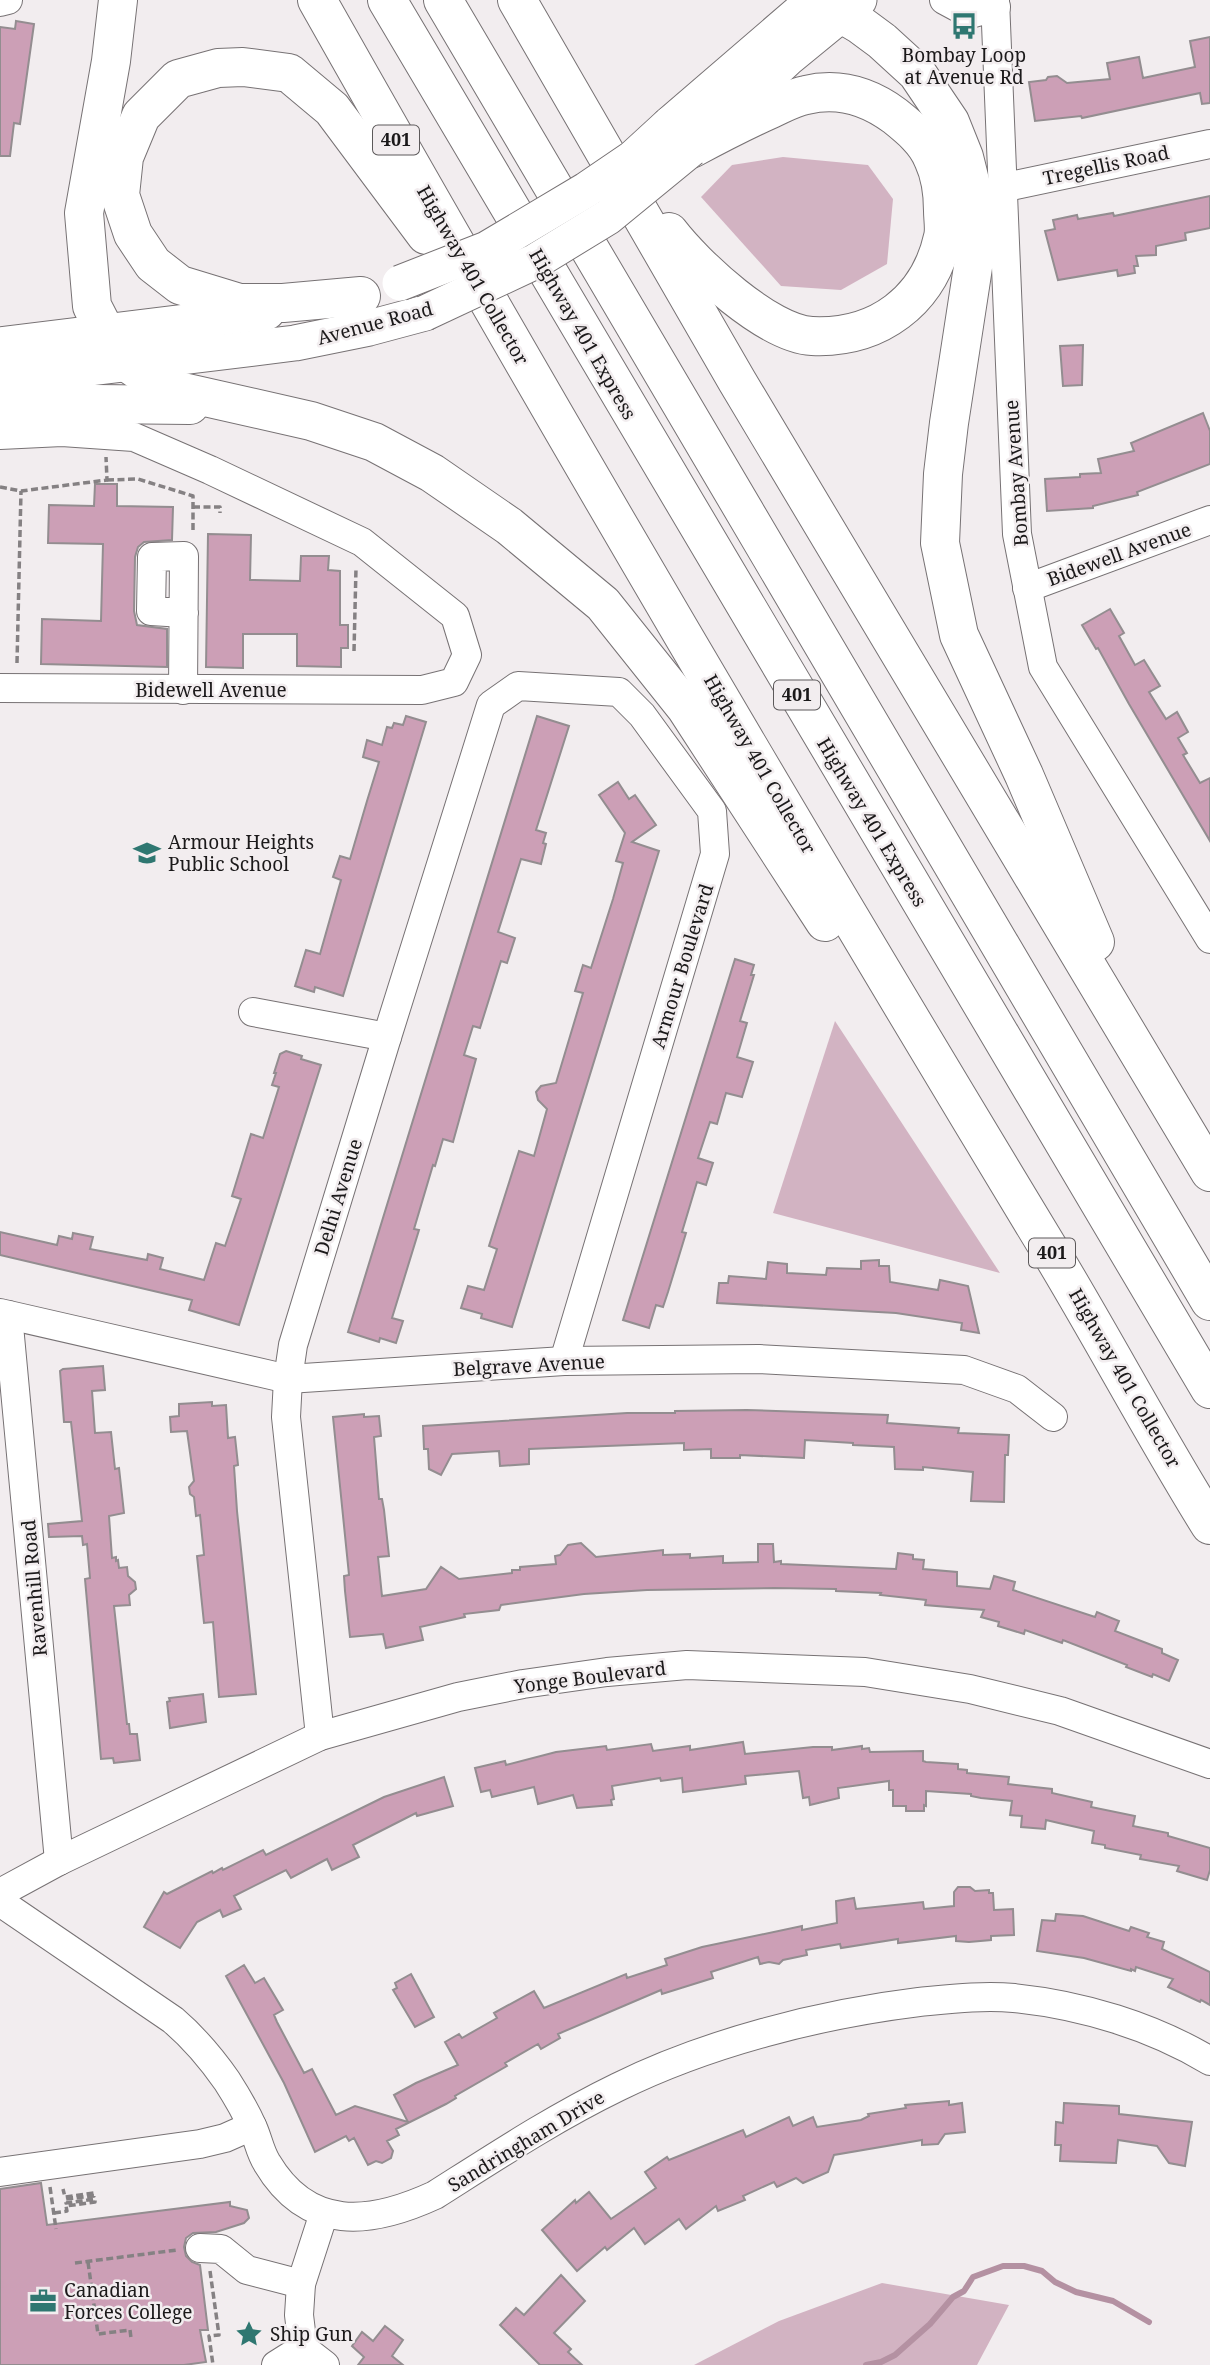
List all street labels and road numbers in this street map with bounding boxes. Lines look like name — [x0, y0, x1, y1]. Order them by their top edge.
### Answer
road number: 401 — [373, 125, 419, 154]
street label: Tregellis Road — [1041, 139, 1172, 191]
street label: Highway 401 Collector — [411, 181, 535, 369]
street label: Highway 401 Express — [523, 244, 643, 424]
street label: Avenue Road — [314, 295, 436, 351]
street label: Bombay Avenue — [998, 399, 1034, 547]
street label: Bidewell Avenue — [1043, 516, 1195, 592]
street label: Highway 401 Collector — [698, 670, 822, 858]
street label: Bidewell Avenue — [135, 677, 287, 703]
road number: 401 — [774, 680, 820, 710]
street label: Highway 401 Express — [811, 732, 933, 912]
street label: Armour Boulevard — [645, 880, 720, 1052]
street label: Delhi Avenue — [308, 1135, 368, 1259]
road number: 401 — [1029, 1238, 1075, 1268]
street label: Highway 401 Collector — [1063, 1284, 1187, 1472]
street label: Belgrave Avenue — [452, 1348, 606, 1382]
street label: Ravenhill Road — [15, 1518, 53, 1657]
street label: Yonge Boulevard — [512, 1655, 668, 1699]
street label: Sandringham Drive — [443, 2084, 609, 2198]

